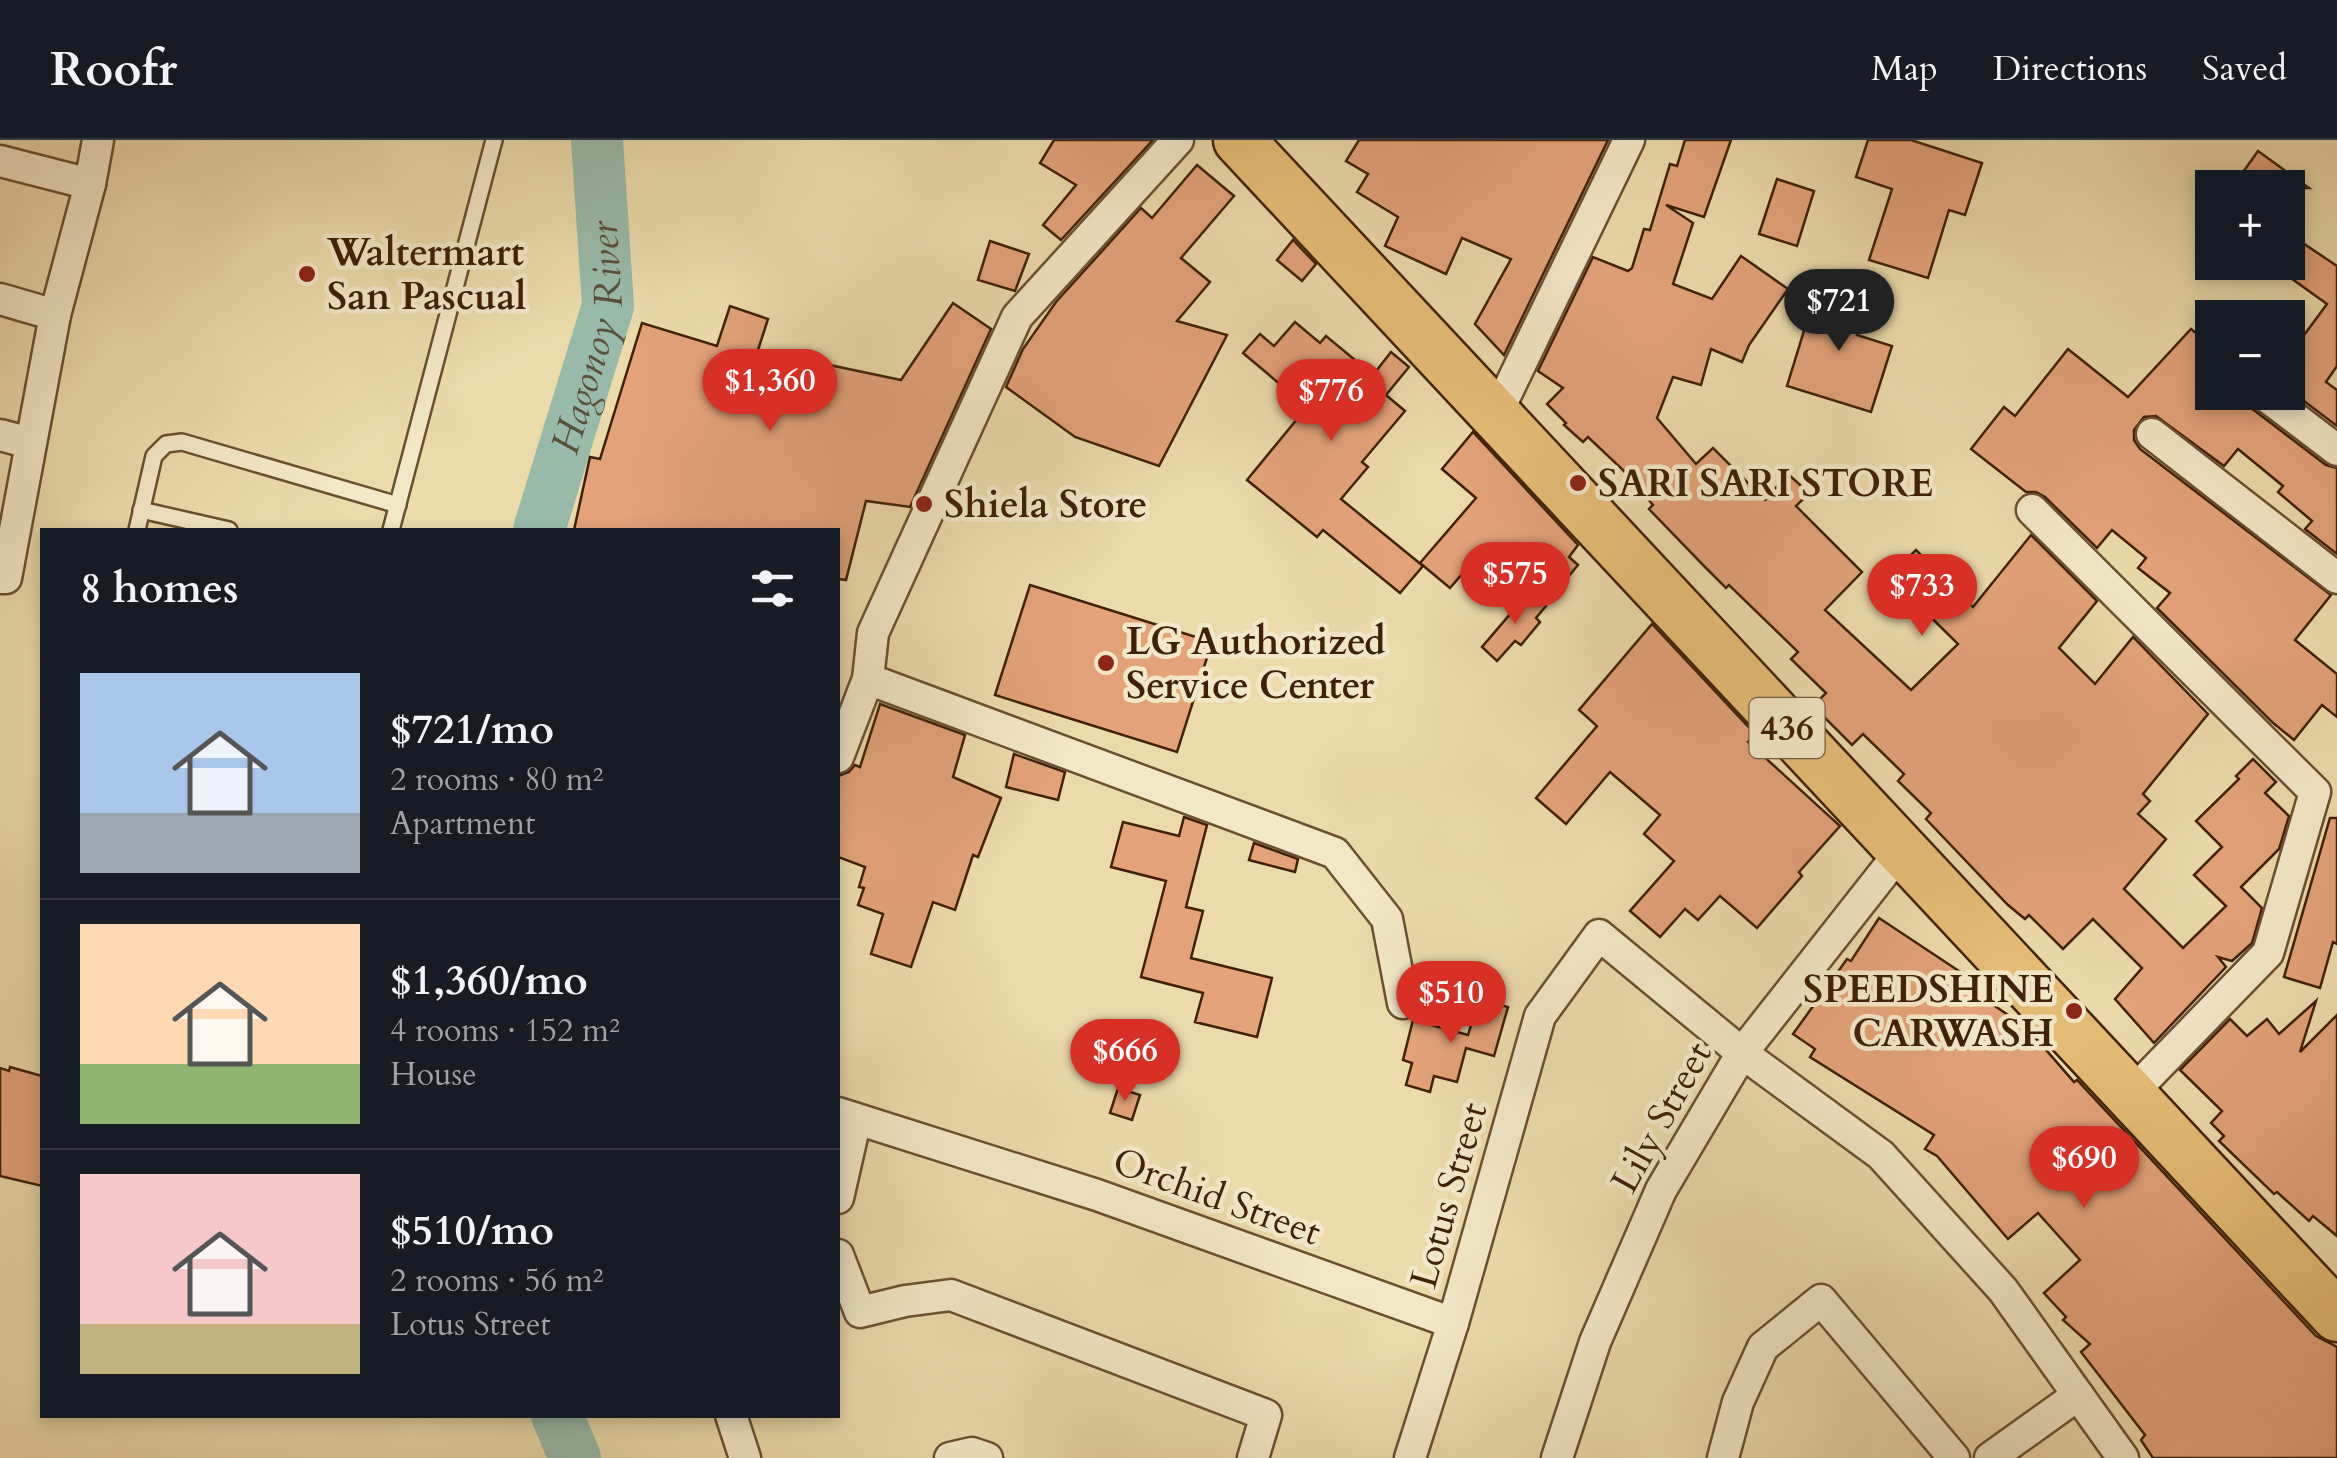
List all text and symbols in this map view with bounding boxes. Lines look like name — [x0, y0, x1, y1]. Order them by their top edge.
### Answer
text: Roofr — [50, 37, 177, 102]
text: Map — [1871, 45, 1938, 93]
text: Directions — [1993, 45, 2147, 93]
text: Saved — [2202, 45, 2287, 93]
map controls — [2195, 170, 2305, 410]
button: + — [2195, 170, 2305, 280]
water label: Hagonoy River — [538, 218, 637, 461]
place label: Waltermart San Pascual — [326, 227, 526, 323]
marker: Waltermart San Pascual — [296, 263, 318, 285]
pin: $721 — [1780, 269, 1898, 354]
text: $721 — [1806, 279, 1872, 323]
button: − — [2195, 300, 2305, 410]
pin: $1,360 — [689, 349, 851, 434]
text: $1,360 — [724, 359, 816, 403]
pin: $776 — [1272, 359, 1390, 444]
text: $776 — [1298, 369, 1364, 413]
place label: SARI SARI STORE — [1598, 458, 1934, 510]
marker: SARI SARI STORE — [1567, 472, 1589, 494]
place label: Shiela Store — [944, 479, 1147, 531]
marker: Shiela Store — [913, 493, 935, 515]
pin: $575 — [1456, 542, 1574, 627]
text: $575 — [1482, 552, 1548, 596]
pin: $733 — [1863, 554, 1981, 639]
text: 8 homes — [80, 560, 238, 617]
icon: filters — [745, 561, 800, 616]
text: $733 — [1889, 564, 1955, 608]
place label: LG Authorized Service Center — [1126, 616, 1386, 712]
marker: LG Authorized Service Center — [1095, 652, 1117, 674]
road number: 436 — [1750, 698, 1824, 758]
text: $721/mo — [390, 701, 554, 758]
icon: home — [160, 713, 280, 833]
text: 2 rooms · 80 m² — [390, 758, 603, 802]
text: Apartment — [390, 802, 535, 846]
text: $1,360/mo — [390, 952, 588, 1009]
pin: $510 — [1392, 961, 1510, 1046]
icon: home — [160, 964, 280, 1084]
place label: SPEEDSHINE CARWASH — [1803, 964, 2054, 1060]
text: $510 — [1418, 971, 1484, 1015]
marker: SPEEDSHINE CARWASH — [2063, 1000, 2085, 1022]
text: 4 rooms · 152 m² — [390, 1009, 620, 1053]
pin: $666 — [1066, 1019, 1184, 1104]
text: $666 — [1092, 1029, 1158, 1073]
street label: Lily Street — [1599, 1033, 1725, 1202]
text: House — [390, 1053, 477, 1097]
street label: Lotus Street — [1398, 1096, 1500, 1294]
pin: $690 — [2025, 1126, 2143, 1211]
street label: Orchid Street — [1106, 1135, 1328, 1259]
text: $690 — [2051, 1136, 2117, 1180]
text: $510/mo — [390, 1202, 554, 1259]
icon: home — [160, 1214, 280, 1334]
text: 2 rooms · 56 m² — [390, 1259, 603, 1303]
text: Lotus Street — [390, 1303, 551, 1347]

